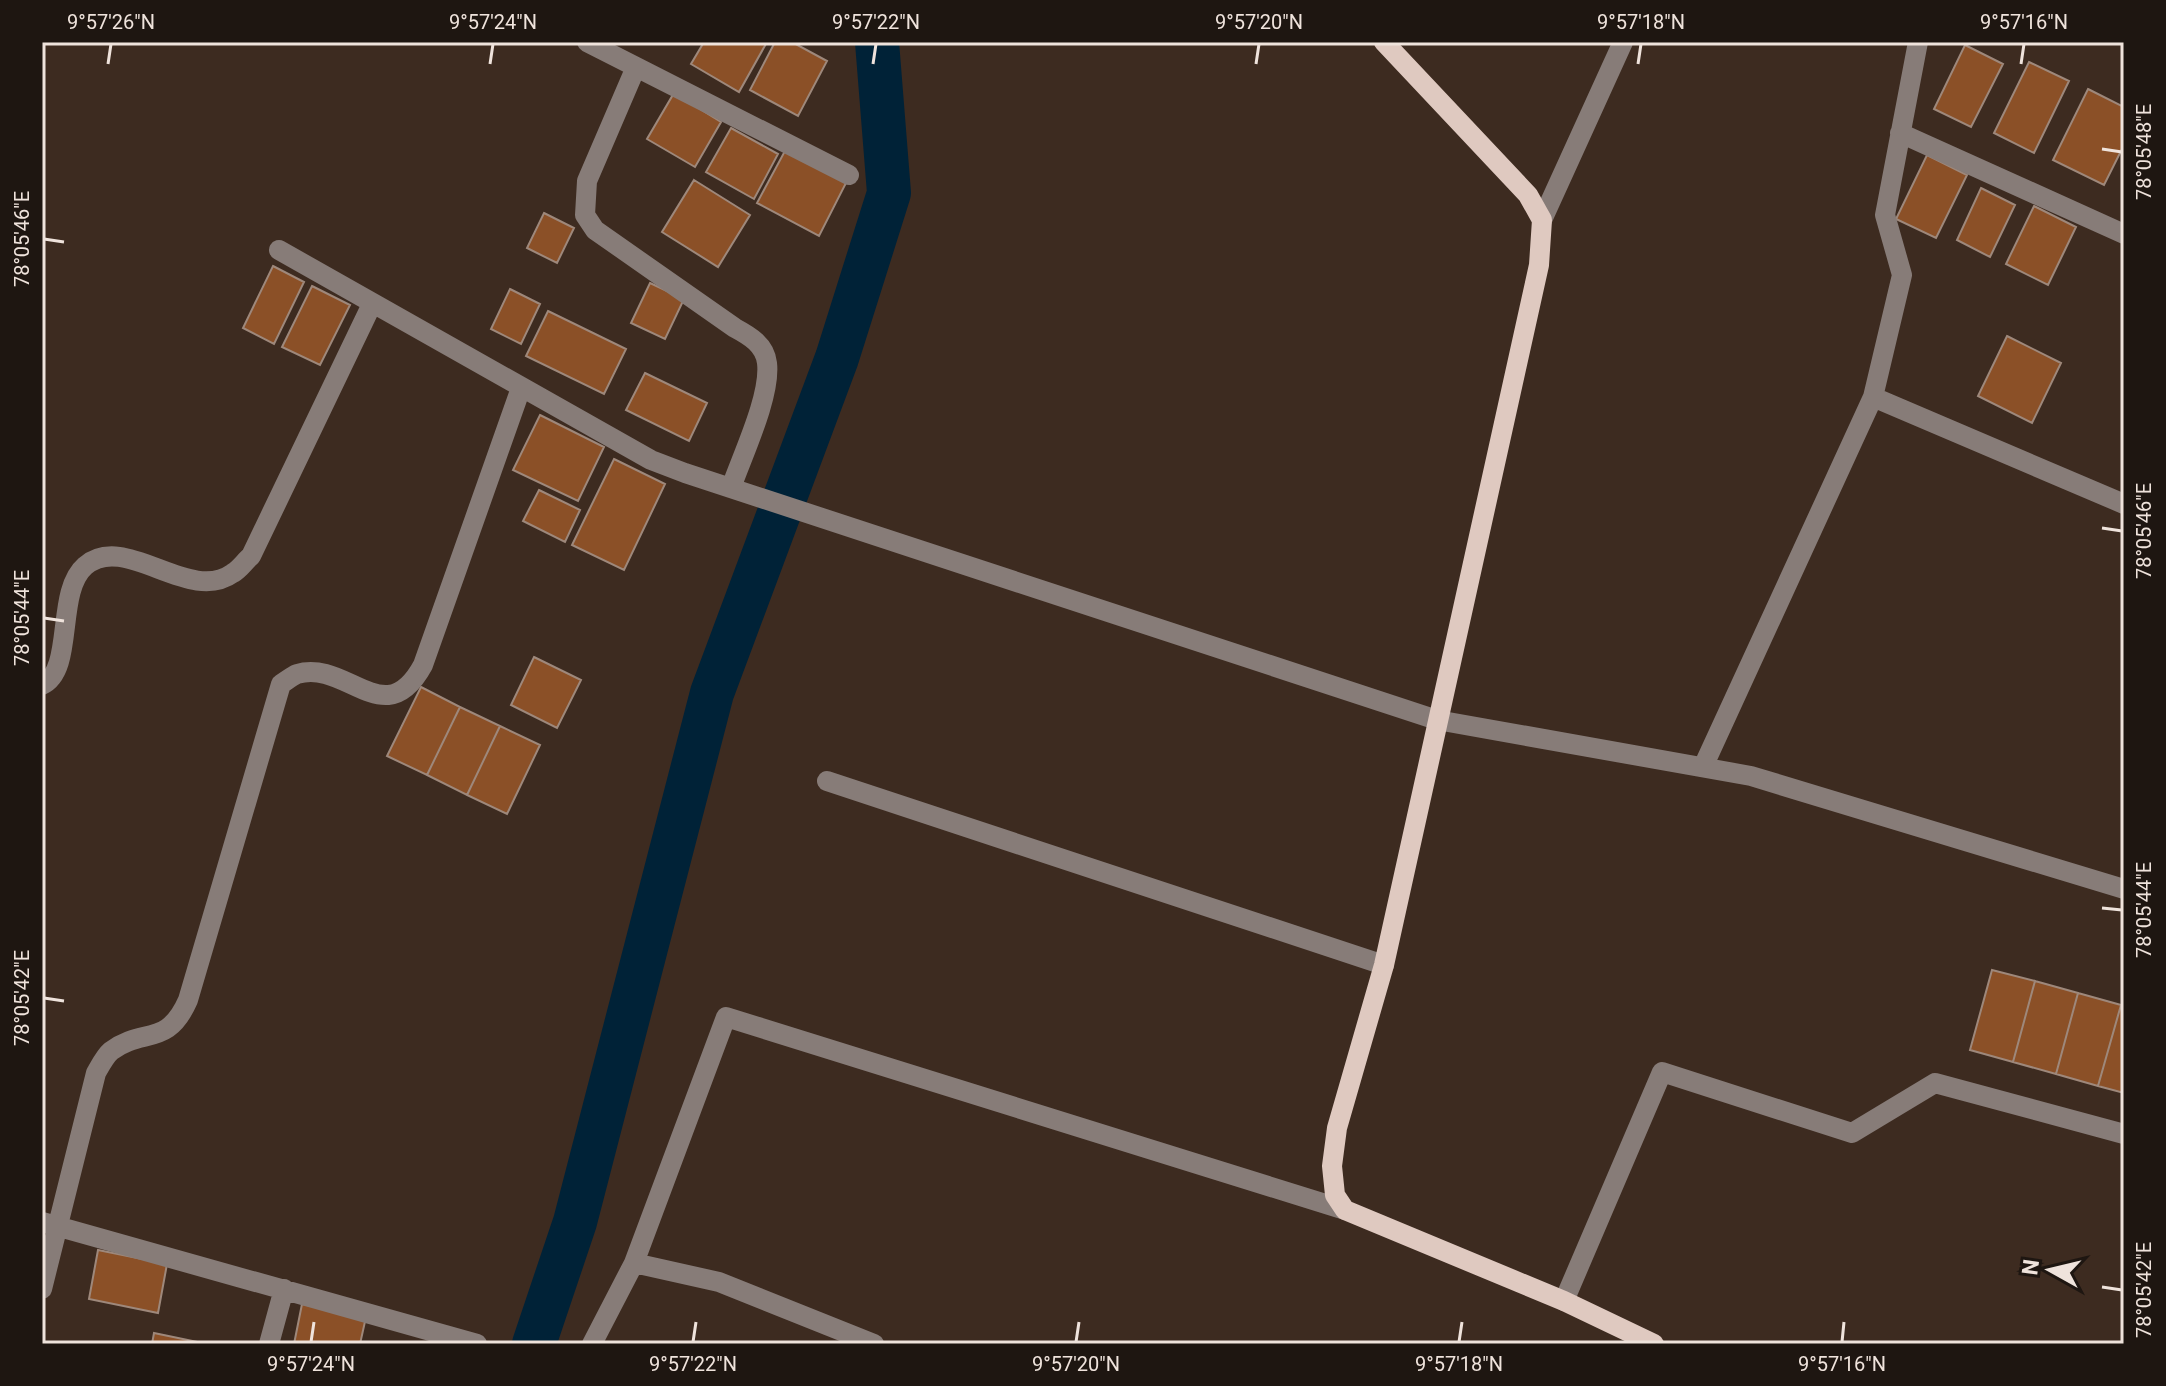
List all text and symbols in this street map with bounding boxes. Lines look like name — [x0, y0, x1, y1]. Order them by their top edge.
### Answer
text: 9°57'26"N — [67, 10, 155, 34]
text: 9°57'24"N — [449, 10, 537, 34]
text: 9°57'22"N — [832, 10, 920, 34]
text: 9°57'20"N — [1215, 10, 1303, 34]
text: 9°57'18"N — [1597, 10, 1685, 34]
text: 9°57'16"N — [1980, 10, 2068, 34]
text: 78°05'48"E — [2132, 104, 2156, 200]
text: 78°05'46"E — [10, 191, 34, 287]
text: 78°05'46"E — [2132, 483, 2156, 579]
text: 78°05'44"E — [10, 570, 34, 666]
text: 78°05'44"E — [2132, 862, 2156, 958]
text: 78°05'42"E — [10, 950, 34, 1046]
north arrow — [2010, 1230, 2090, 1310]
text: 78°05'42"E — [2132, 1242, 2156, 1338]
text: N — [2017, 1258, 2044, 1277]
text: 9°57'24"N — [267, 1352, 355, 1376]
text: 9°57'22"N — [649, 1352, 737, 1376]
text: 9°57'20"N — [1032, 1352, 1120, 1376]
text: 9°57'18"N — [1415, 1352, 1503, 1376]
text: 9°57'16"N — [1798, 1352, 1886, 1376]

